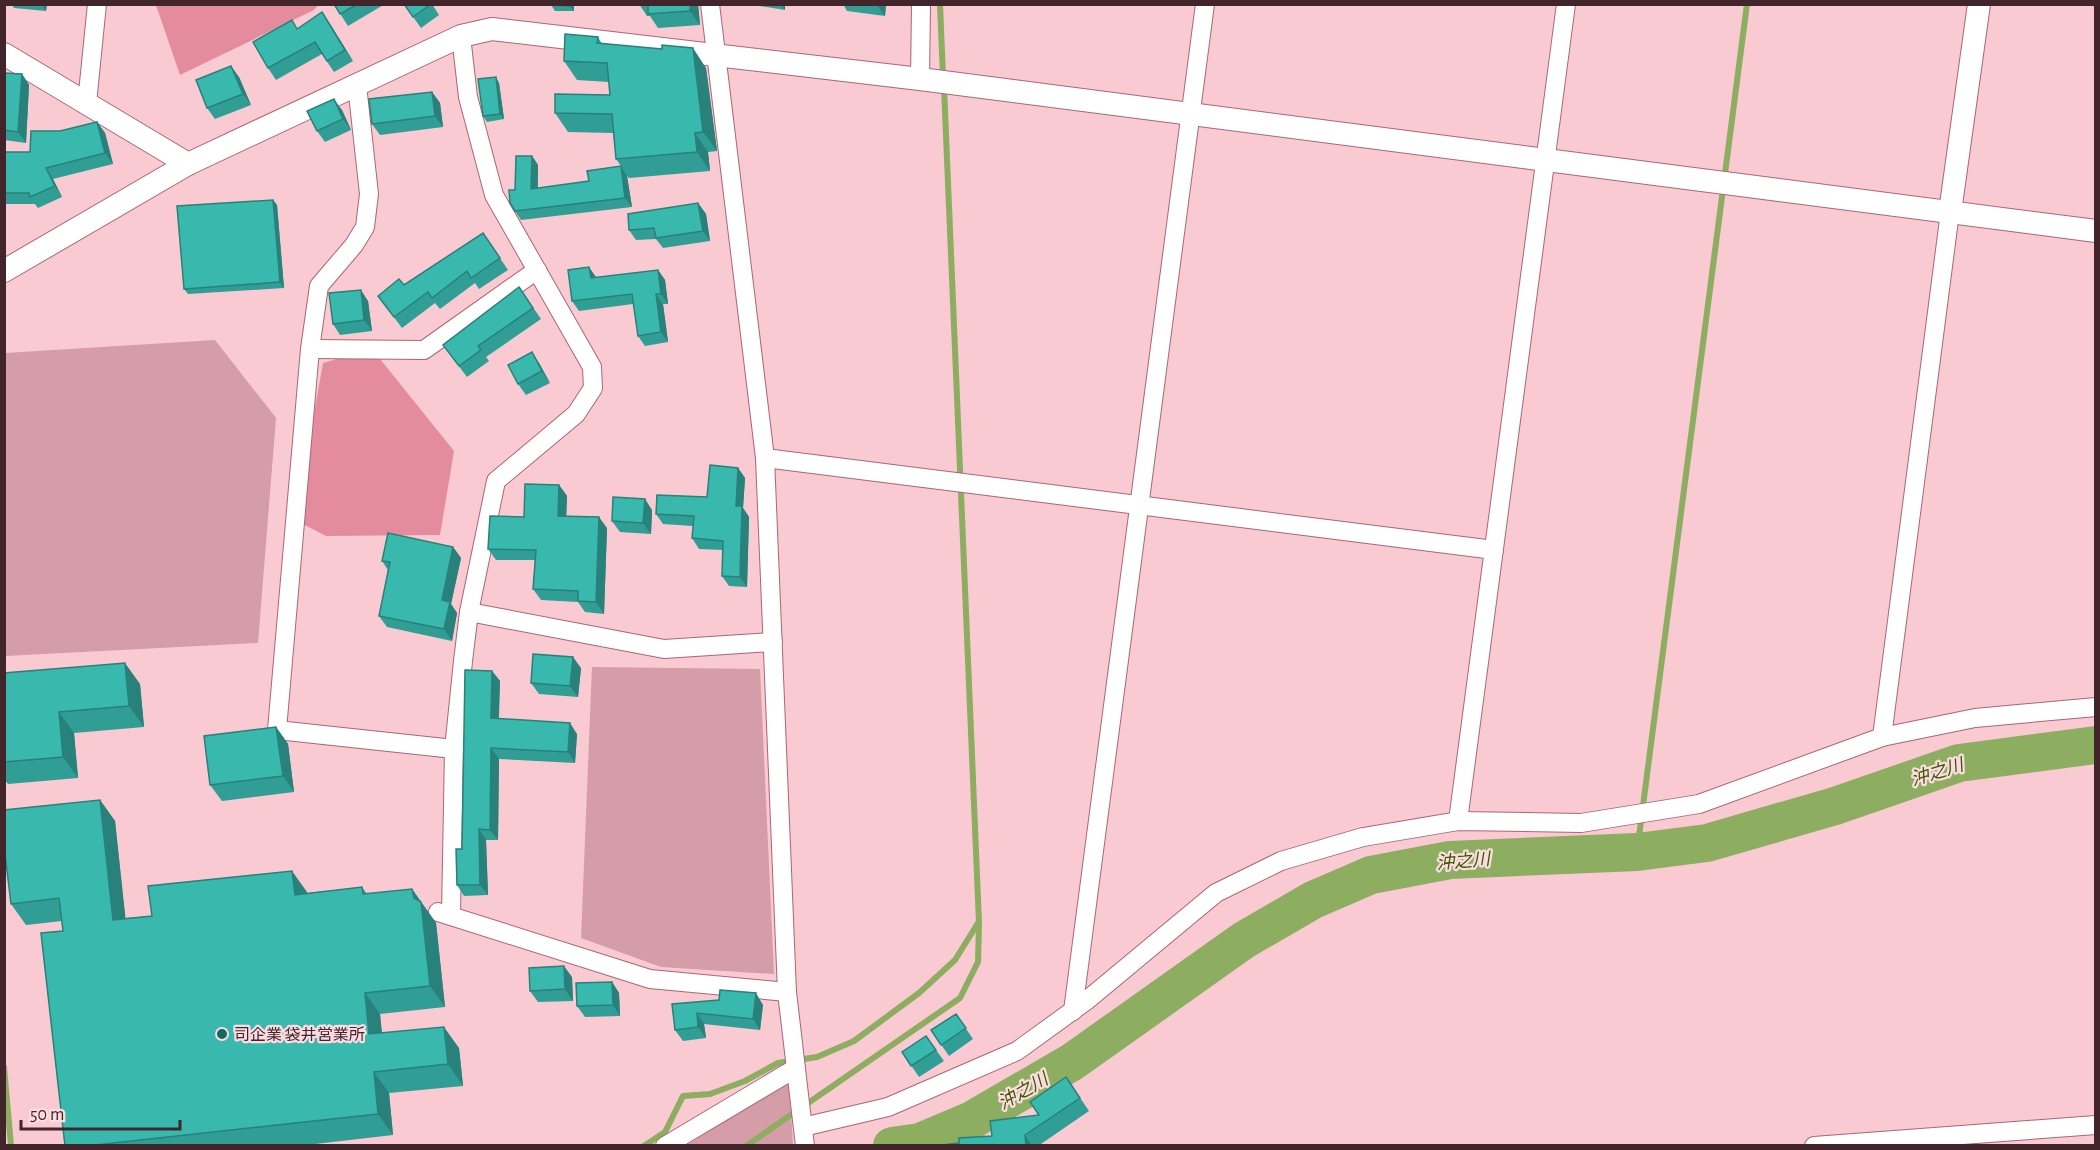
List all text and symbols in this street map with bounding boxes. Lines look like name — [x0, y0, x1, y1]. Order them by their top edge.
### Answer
water label: 沖之川 — [1908, 754, 1968, 789]
water label: 沖之川 — [1435, 849, 1493, 873]
place label: 司企業 袋井営業所 — [234, 1026, 365, 1043]
marker: 司企業 袋井営業所 — [215, 1027, 229, 1041]
water label: 沖之川 — [995, 1068, 1053, 1113]
scale bar — [21, 1093, 180, 1131]
text: 50 m — [30, 1106, 64, 1124]

